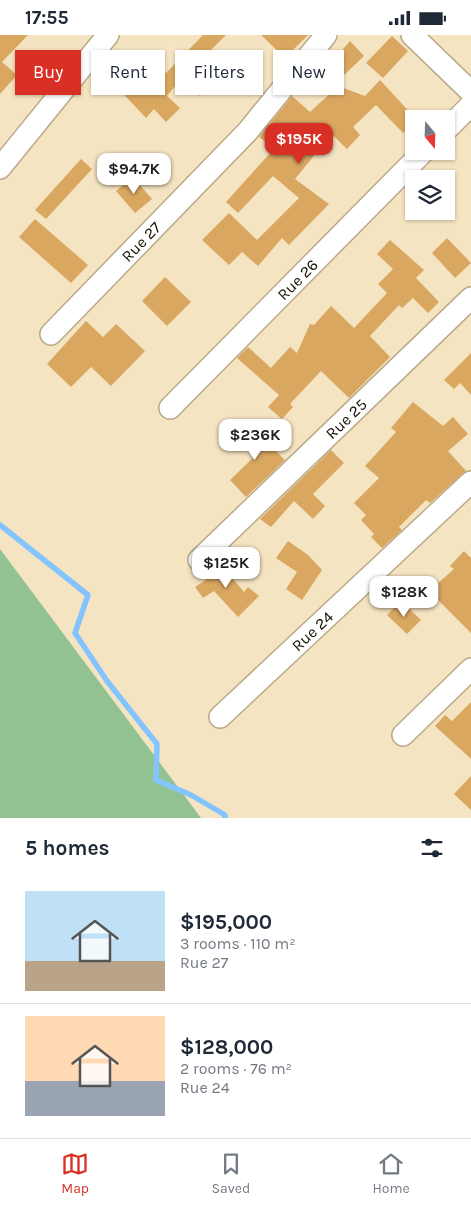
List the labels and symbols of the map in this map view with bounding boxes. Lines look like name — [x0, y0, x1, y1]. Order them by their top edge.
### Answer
north arrow — [405, 110, 455, 160]
pin: $195K — [264, 123, 334, 165]
pin: $94.7K — [93, 153, 175, 195]
street label: Rue 27 — [117, 217, 165, 265]
street label: Rue 26 — [273, 255, 322, 304]
street label: Rue 25 — [321, 394, 370, 443]
pin: $236K — [220, 419, 290, 461]
pin: $125K — [191, 547, 261, 589]
pin: $128K — [369, 575, 439, 618]
street label: Rue 24 — [287, 607, 337, 655]

